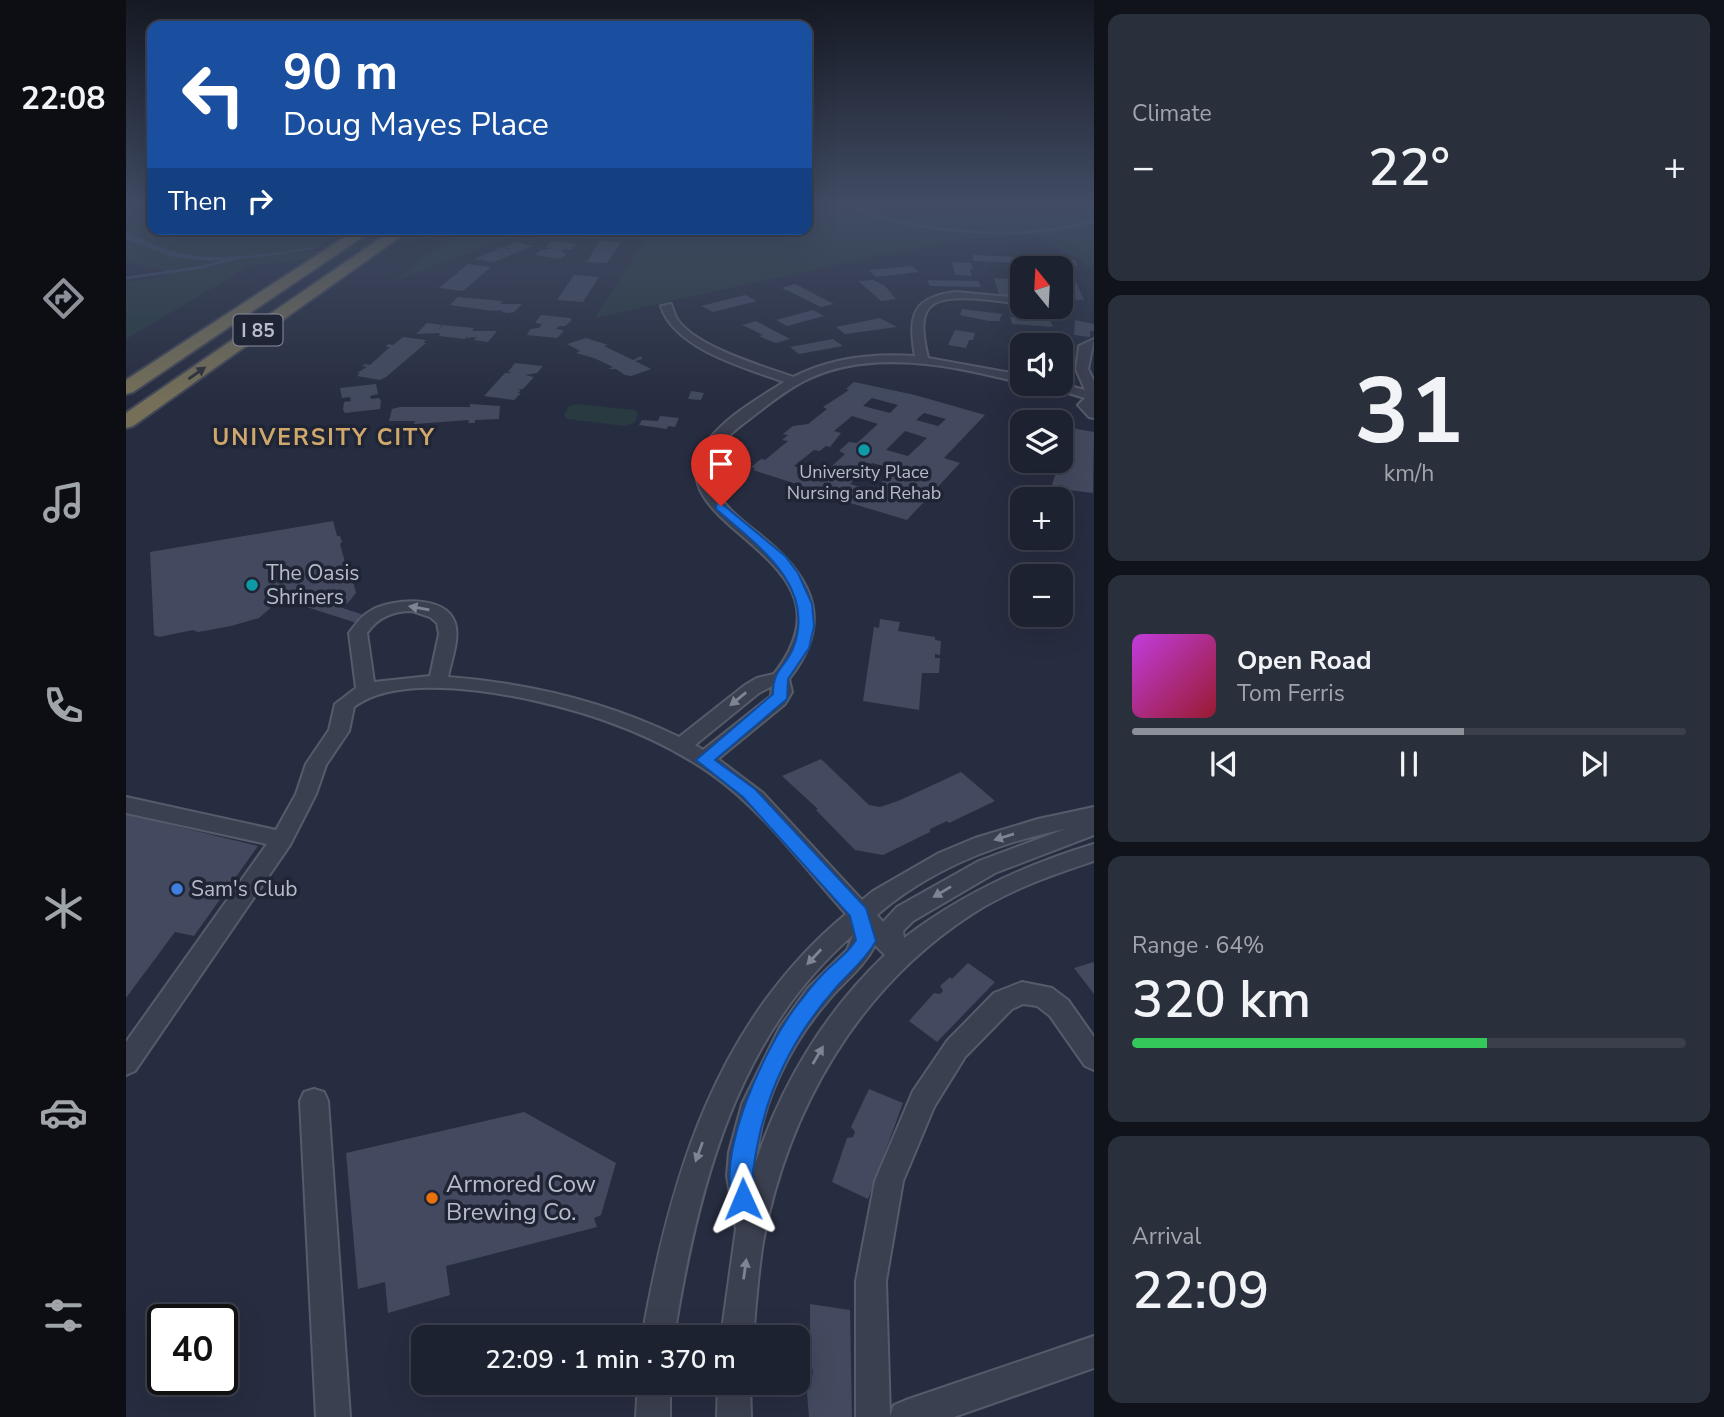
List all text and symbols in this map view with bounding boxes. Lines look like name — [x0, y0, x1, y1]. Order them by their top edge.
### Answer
text: 90 m — [283, 39, 398, 106]
icon: left — [168, 49, 259, 140]
text: 22:08 — [21, 77, 105, 120]
text: Climate — [1132, 98, 1212, 129]
text: Doug Mayes Place — [283, 103, 549, 146]
text: 22° — [1368, 132, 1450, 203]
text: − — [1132, 142, 1155, 193]
text: + — [1663, 142, 1686, 193]
icon: right — [241, 182, 279, 220]
text: Then — [168, 184, 227, 219]
north arrow — [1010, 256, 1073, 318]
map controls — [1010, 256, 1073, 627]
icon: directions — [39, 274, 88, 323]
road number: I 85 — [234, 314, 282, 346]
button: sound — [1010, 333, 1073, 396]
text: 31 — [1354, 350, 1464, 474]
one-way arrow — [188, 366, 206, 380]
button: layers — [1010, 410, 1073, 473]
district label: UNIVERSITY CITY — [212, 422, 436, 453]
pin — [691, 434, 751, 506]
marker: University Place Nursing and Rehab — [856, 442, 872, 458]
icon: arrive — [702, 445, 740, 483]
text: km/h — [1384, 458, 1434, 489]
place label: University Place Nursing and Rehab — [787, 460, 941, 505]
icon: music — [39, 478, 88, 527]
button: + — [1010, 487, 1073, 550]
place label: The Oasis Shriners — [266, 559, 359, 611]
button: − — [1010, 564, 1073, 627]
marker: The Oasis Shriners — [244, 577, 260, 593]
one-way arrow — [408, 602, 430, 613]
text: Open Road — [1237, 643, 1372, 678]
text: Tom Ferris — [1237, 678, 1345, 709]
icon: phone — [39, 681, 88, 730]
one-way arrow — [730, 692, 748, 707]
icon: previous — [1205, 745, 1243, 783]
icon: pause — [1390, 745, 1428, 783]
icon: next — [1575, 745, 1613, 783]
one-way arrow — [993, 832, 1014, 842]
place label: Sam's Club — [191, 875, 298, 903]
marker: Sam's Club — [169, 881, 185, 897]
icon: climate — [39, 884, 88, 933]
one-way arrow — [932, 886, 951, 898]
text: Range · 64% — [1132, 930, 1264, 961]
one-way arrow — [806, 948, 822, 966]
text: 320 km — [1132, 964, 1311, 1035]
one-way arrow — [812, 1046, 824, 1065]
icon: car — [39, 1088, 88, 1137]
one-way arrow — [694, 1141, 705, 1162]
position arrow — [706, 1162, 780, 1236]
place label: Armored Cow Brewing Co. — [446, 1168, 596, 1228]
marker: Armored Cow Brewing Co. — [424, 1190, 440, 1206]
text: Arrival — [1132, 1221, 1201, 1252]
text: 22:09 — [1132, 1255, 1269, 1326]
one-way arrow — [740, 1258, 751, 1280]
icon: filters — [39, 1291, 88, 1340]
speed limit sign: 40 — [147, 1304, 238, 1395]
text: 22:09 · 1 min · 370 m — [485, 1342, 736, 1377]

